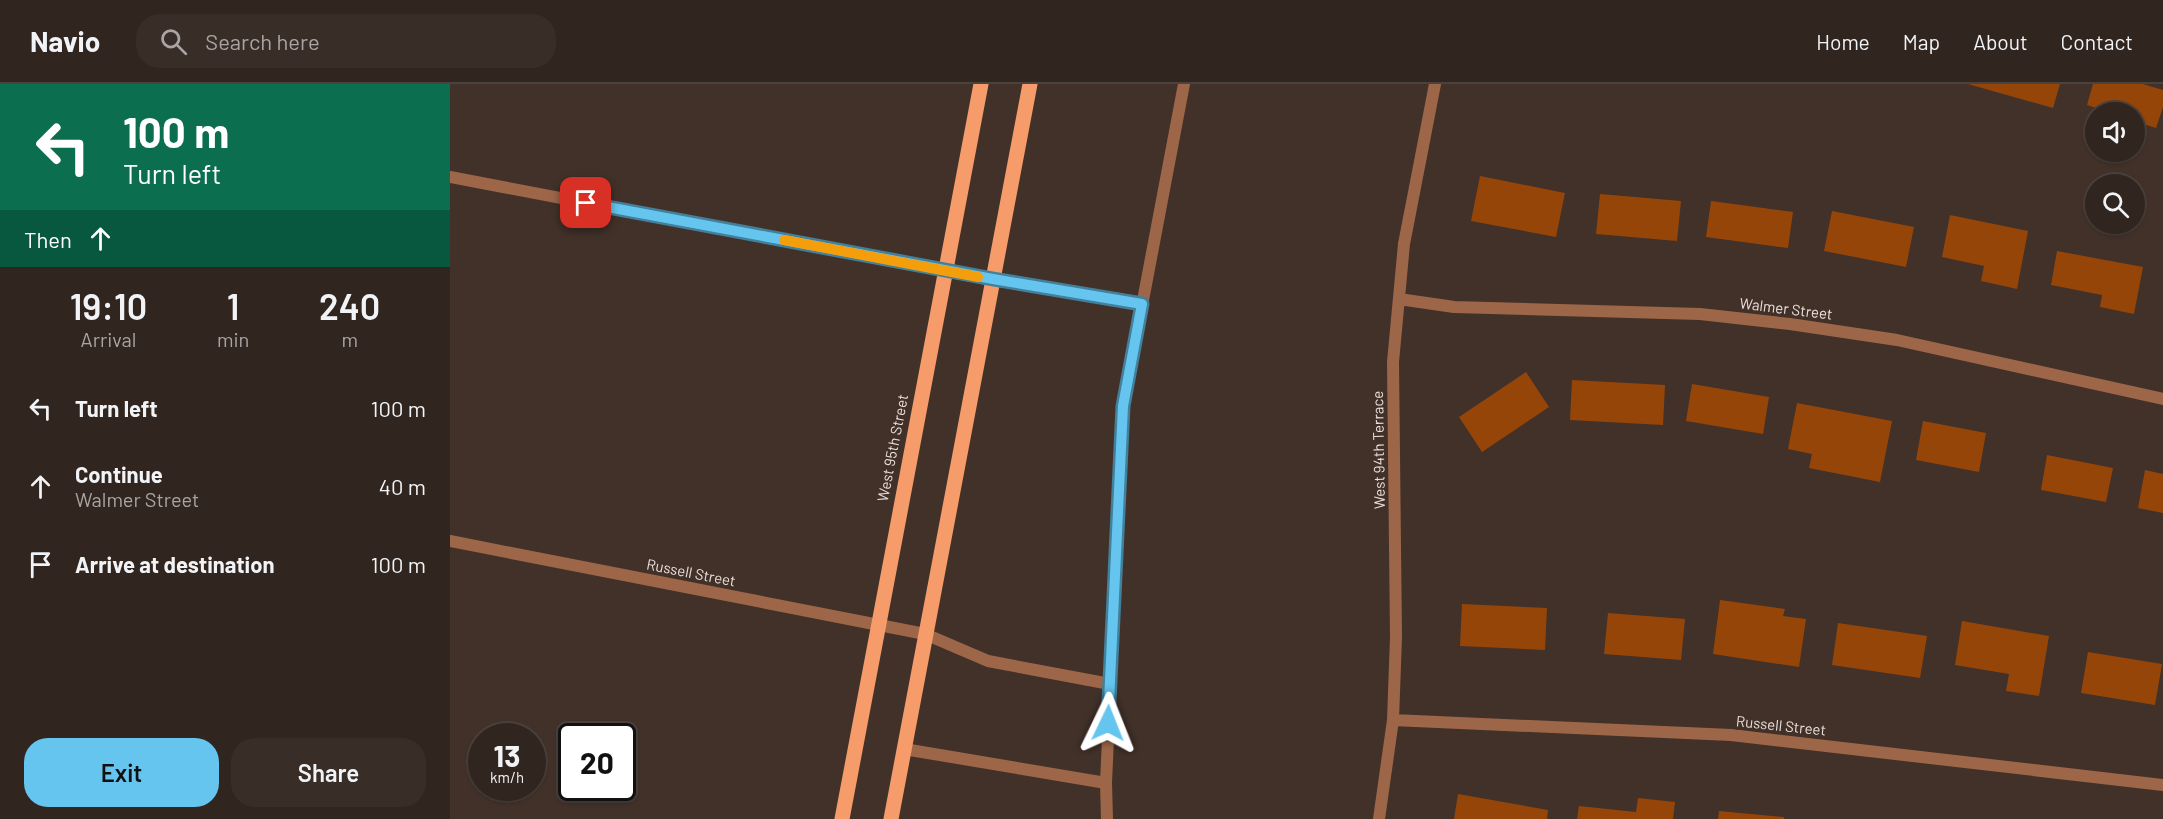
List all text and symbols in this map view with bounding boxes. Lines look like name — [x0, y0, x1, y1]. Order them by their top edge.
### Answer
search box — [136, 14, 556, 68]
text: Navio — [30, 24, 100, 58]
icon: search — [157, 25, 190, 58]
text: Search here — [205, 28, 320, 54]
text: Home — [1816, 29, 1870, 54]
text: Map — [1903, 29, 1940, 54]
text: About — [1973, 29, 2028, 54]
text: Contact — [2061, 29, 2133, 54]
map controls — [2085, 102, 2145, 234]
button: sound — [2085, 102, 2145, 162]
text: 100 m — [123, 106, 229, 156]
icon: left — [24, 108, 102, 186]
text: Turn left — [123, 157, 221, 189]
button: search — [2085, 174, 2145, 234]
pin — [560, 177, 611, 228]
icon: arrive — [569, 186, 602, 219]
icon: ahead — [84, 222, 117, 255]
text: Then — [24, 226, 72, 252]
text: 19:10 — [70, 284, 147, 327]
text: 1 — [227, 284, 239, 327]
text: 240 — [319, 284, 380, 327]
street label: Walmer Street — [1739, 293, 1834, 323]
text: Arrival — [81, 327, 136, 351]
text: min — [217, 327, 249, 351]
text: m — [341, 327, 358, 351]
street label: West 94th Terrace — [1368, 391, 1388, 509]
icon: left — [24, 392, 57, 425]
street label: West 95th Street — [873, 393, 911, 503]
text: Turn left — [75, 395, 158, 421]
text: 100 m — [371, 395, 426, 421]
text: Continue — [75, 461, 163, 487]
icon: ahead — [24, 470, 57, 503]
text: 40 m — [379, 473, 426, 499]
text: Walmer Street — [75, 487, 199, 511]
icon: arrive — [24, 548, 57, 581]
text: Arrive at destination — [75, 551, 274, 577]
text: 100 m — [371, 551, 426, 577]
street label: Russell Street — [645, 555, 737, 589]
position arrow — [1076, 691, 1140, 755]
street label: Russell Street — [1735, 711, 1827, 739]
speed limit sign: 20 — [558, 723, 636, 801]
text: 13 — [494, 737, 520, 773]
button: Exit — [24, 738, 219, 807]
button: Share — [231, 738, 426, 807]
text: km/h — [490, 768, 524, 786]

